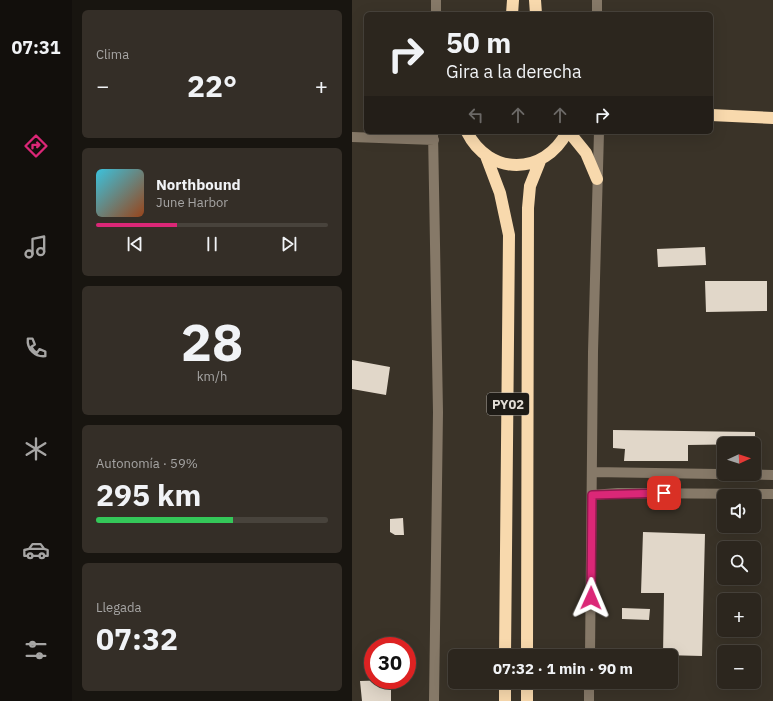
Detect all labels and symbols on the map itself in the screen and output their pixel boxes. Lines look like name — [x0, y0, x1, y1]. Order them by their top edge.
road number: PY02 — [487, 393, 529, 415]
north arrow — [717, 437, 761, 481]
pin — [647, 476, 681, 510]
position arrow — [570, 577, 612, 619]
speed limit sign: 30 — [364, 637, 416, 689]

